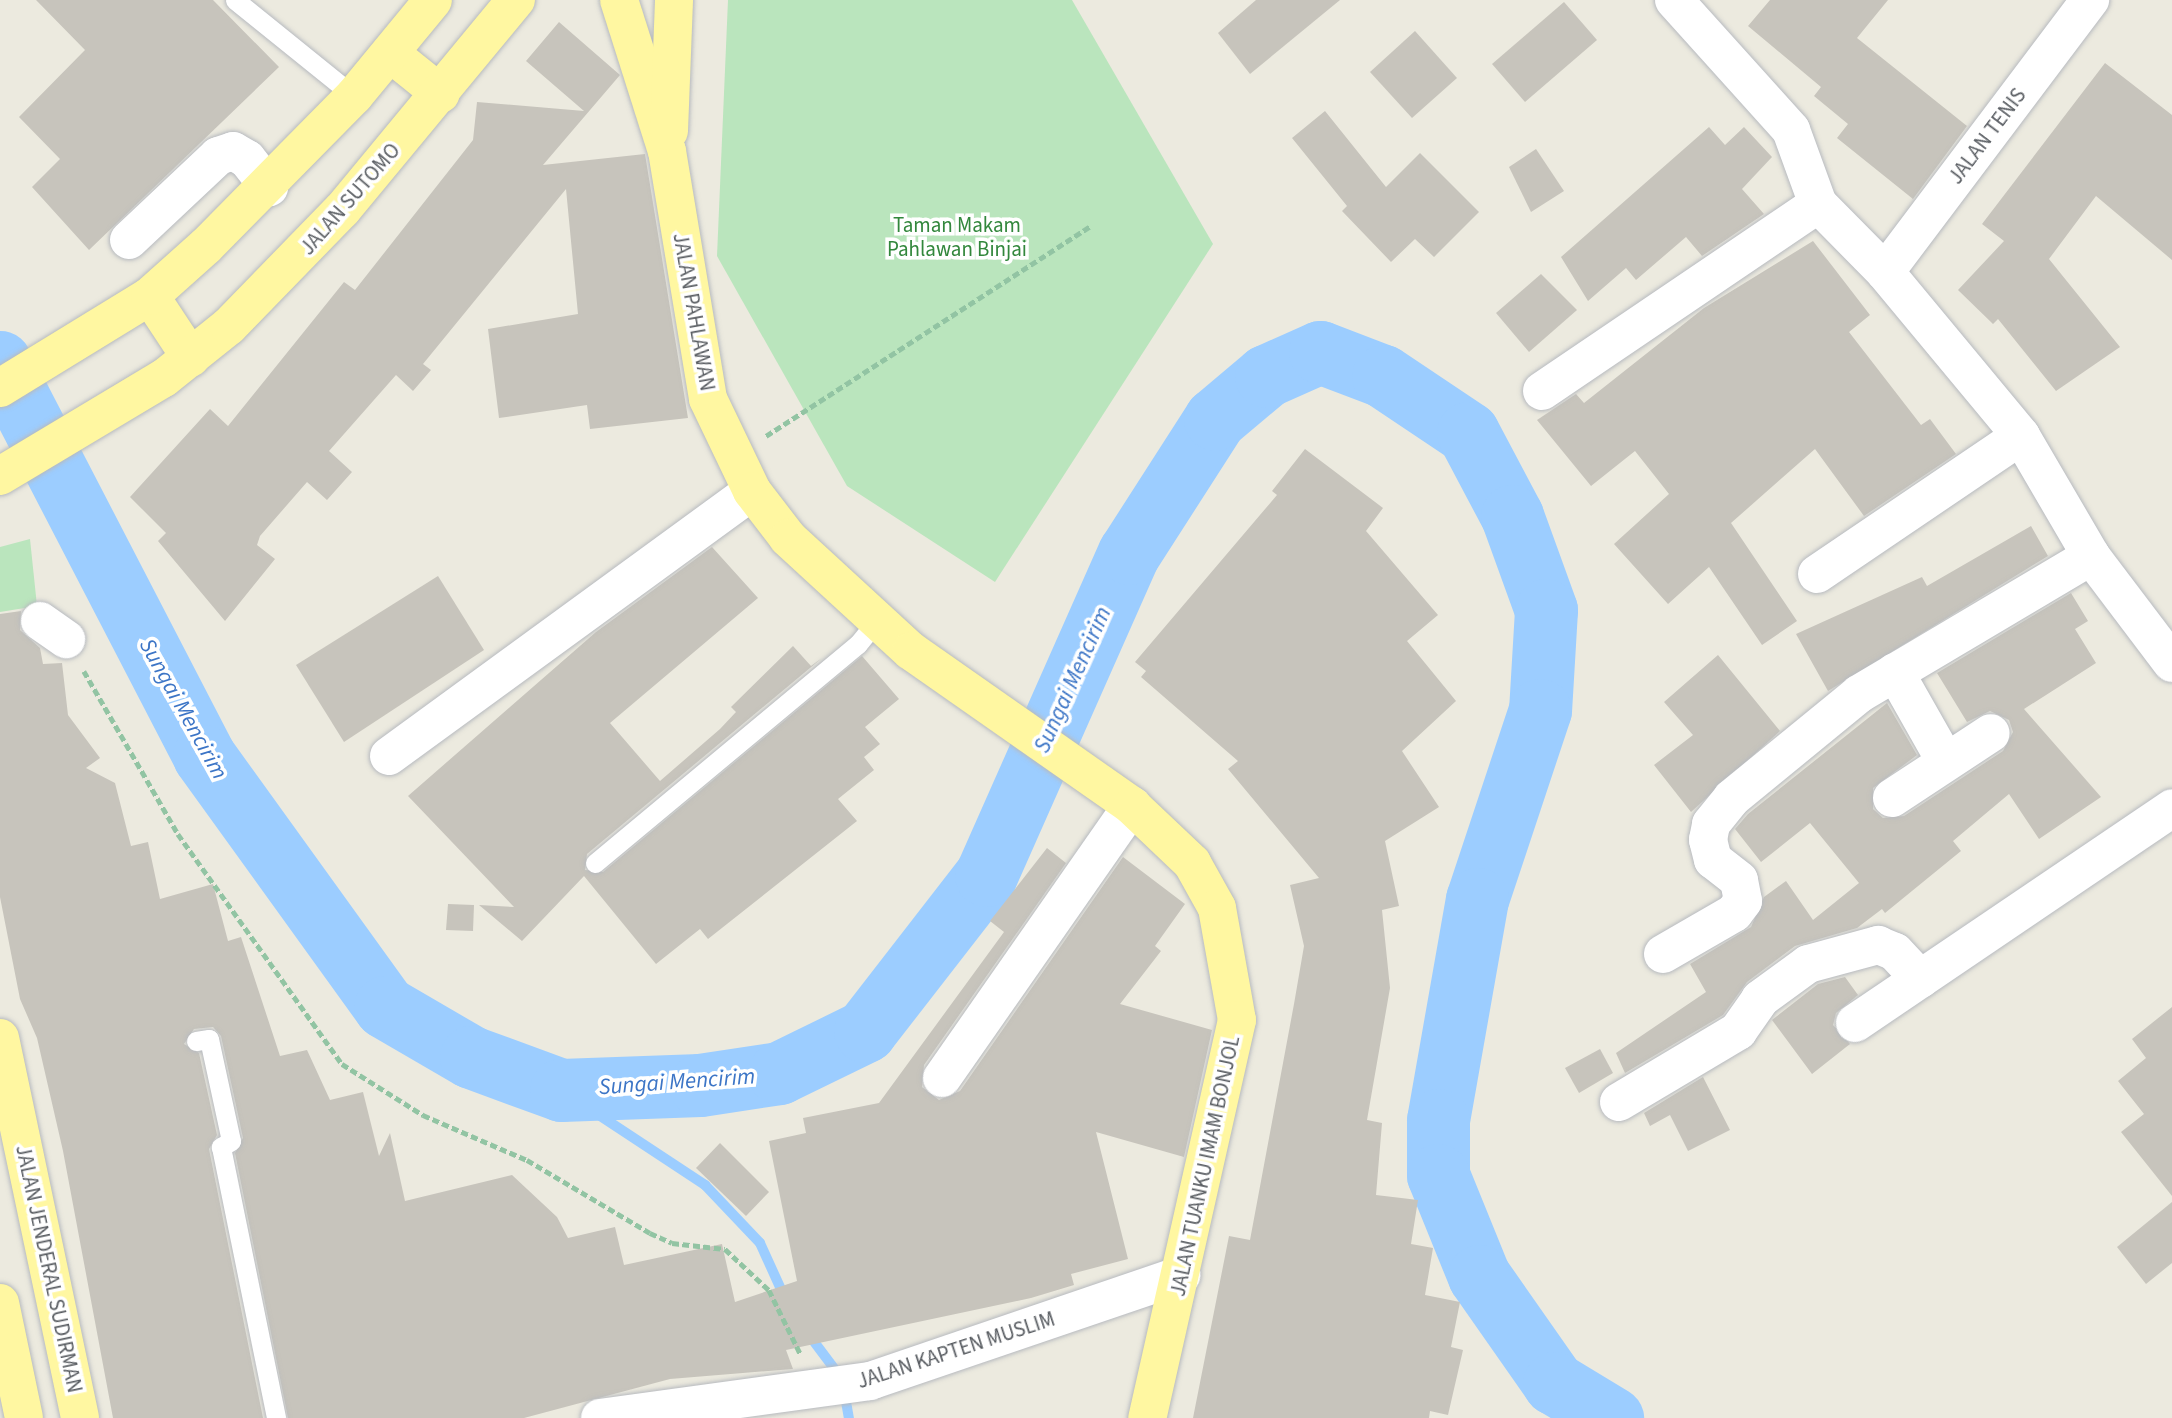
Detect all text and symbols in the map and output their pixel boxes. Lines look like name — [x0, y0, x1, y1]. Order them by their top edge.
street label: JALAN TENIS — [1943, 83, 2031, 189]
street label: JALAN SUTOMO — [295, 138, 405, 260]
park label: Taman Makam Pahlawan Binjai — [887, 212, 1027, 262]
street label: JALAN PAHLAWAN — [668, 231, 720, 393]
water label: Sungai Mencirim — [1029, 603, 1117, 757]
water label: Sungai Mencirim — [133, 634, 233, 784]
street label: JALAN TUANKU IMAM BONJOL — [1165, 1033, 1245, 1299]
water label: Sungai Mencirim — [598, 1063, 756, 1101]
street label: JALAN JENDERAL SUDIRMAN — [10, 1143, 88, 1395]
street label: JALAN KAPTEN MUSLIM — [854, 1306, 1058, 1394]

